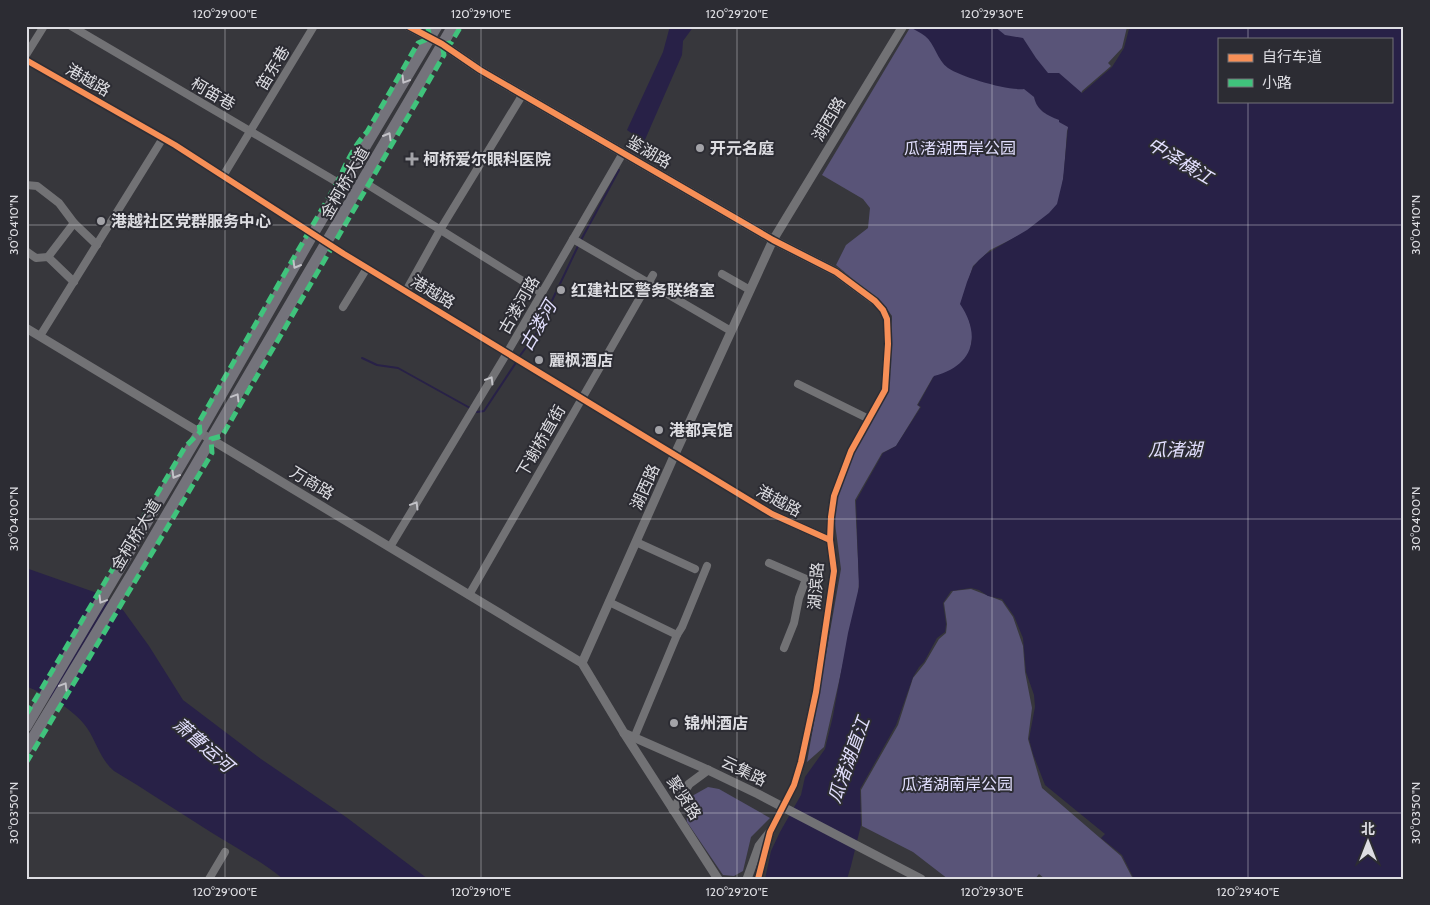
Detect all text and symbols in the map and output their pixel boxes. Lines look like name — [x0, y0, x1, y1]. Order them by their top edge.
text: 120°29'00"E — [193, 6, 258, 21]
text: 120°29'10"E — [451, 6, 511, 21]
text: 120°29'20"E — [706, 6, 769, 21]
text: 120°29'30"E — [961, 6, 1024, 21]
legend — [1218, 38, 1392, 102]
street label: 笛东巷 — [252, 43, 294, 93]
text: 自行车道 — [1262, 48, 1322, 66]
street label: 港越路 — [62, 60, 114, 100]
street label: 柯笛巷 — [187, 74, 239, 114]
one-way arrow — [402, 74, 412, 83]
text: 小路 — [1262, 74, 1292, 92]
street label: 湖西路 — [808, 94, 850, 144]
street label: 鉴湖路 — [623, 132, 675, 172]
one-way arrow — [382, 133, 392, 142]
water label: 中泽横江 — [1143, 133, 1218, 190]
place label: 开元名庭 — [710, 139, 774, 158]
park label: 瓜渚湖西岸公园 — [904, 139, 1016, 158]
marker: 开元名庭 — [694, 142, 706, 154]
street label: 金柯桥大道 — [317, 144, 373, 222]
place label: 柯桥爱尔眼科医院 — [423, 150, 551, 169]
marker: 柯桥爱尔眼科医院 — [405, 152, 419, 166]
text: 30°04'10"N — [6, 195, 21, 255]
text: 30°04'10"N — [1408, 195, 1423, 255]
place label: 港越社区党群服务中心 — [111, 212, 271, 231]
marker: 港越社区党群服务中心 — [95, 215, 107, 227]
one-way arrow — [292, 259, 302, 268]
street label: 港越路 — [408, 271, 458, 313]
street label: 古溇河路 — [495, 272, 543, 338]
place label: 红建社区警务联络室 — [571, 281, 715, 300]
marker: 红建社区警务联络室 — [555, 284, 567, 296]
water label: 古溇河 — [515, 297, 561, 355]
place label: 麗枫酒店 — [549, 351, 613, 370]
marker: 麗枫酒店 — [533, 354, 545, 366]
one-way arrow — [484, 377, 494, 386]
one-way arrow — [229, 394, 239, 403]
street label: 下谢桥直街 — [513, 402, 569, 480]
place label: 港都宾馆 — [669, 421, 733, 440]
marker: 港都宾馆 — [653, 424, 665, 436]
water label: 瓜渚湖 — [1148, 439, 1205, 461]
street label: 湖西路 — [627, 461, 663, 513]
street label: 万商路 — [287, 462, 337, 504]
one-way arrow — [172, 469, 182, 478]
street label: 港越路 — [753, 481, 805, 521]
text: 30°04'00"N — [6, 487, 21, 551]
text: 30°04'00"N — [1408, 487, 1423, 551]
street label: 金柯桥大道 — [107, 496, 165, 574]
one-way arrow — [408, 502, 418, 511]
street label: 湖滨路 — [805, 561, 827, 611]
one-way arrow — [98, 595, 108, 604]
one-way arrow — [58, 682, 68, 691]
water label: 瓜渚湖直江 — [823, 712, 875, 806]
water label: 萧曹运河 — [169, 713, 240, 779]
place label: 锦州酒店 — [684, 714, 748, 733]
marker: 锦州酒店 — [668, 717, 680, 729]
street label: 云集路 — [718, 752, 770, 790]
street label: 聚贤路 — [663, 773, 705, 823]
park label: 瓜渚湖南岸公园 — [901, 775, 1013, 794]
text: 30°03'50"N — [6, 782, 21, 844]
text: 30°03'50"N — [1408, 782, 1423, 844]
north arrow — [1342, 818, 1392, 868]
text: 北 — [1361, 820, 1375, 838]
text: 120°29'00"E — [193, 884, 258, 899]
text: 120°29'10"E — [451, 884, 511, 899]
text: 120°29'20"E — [706, 884, 769, 899]
text: 120°29'30"E — [961, 884, 1024, 899]
text: 120°29'40"E — [1217, 884, 1280, 899]

